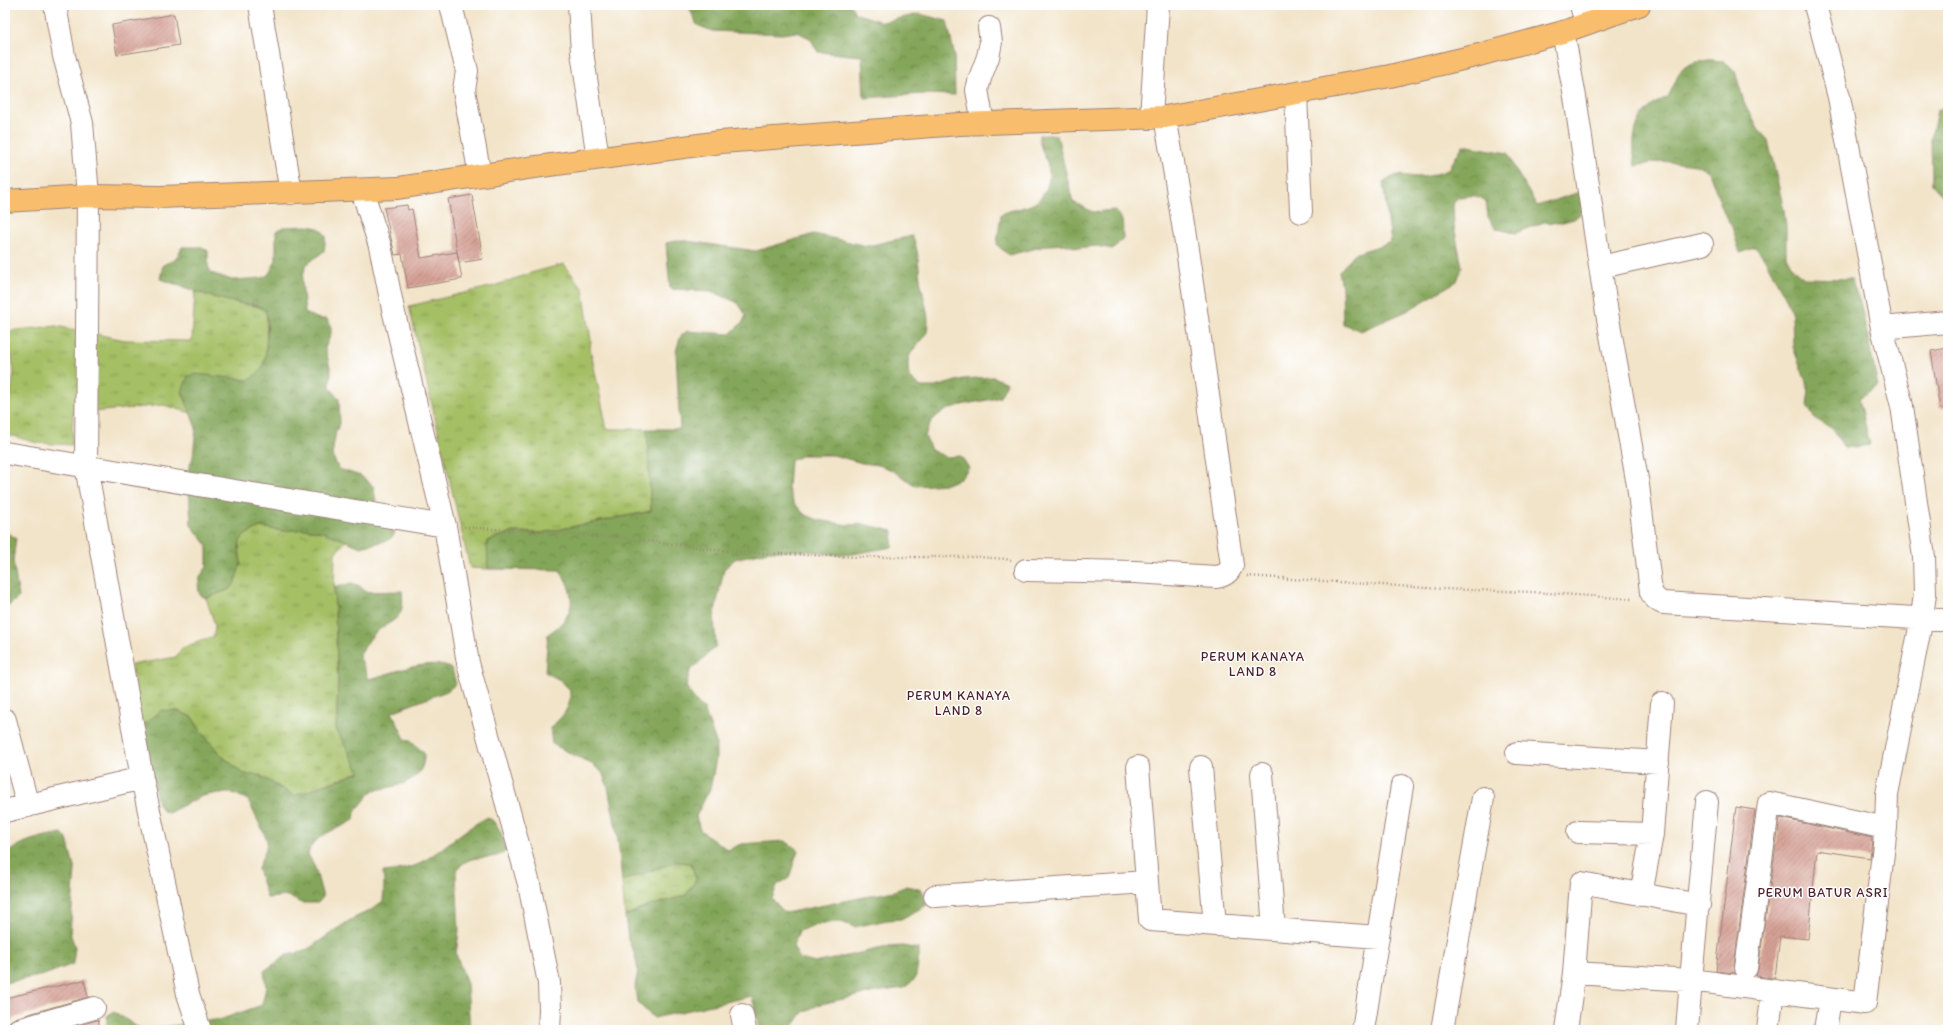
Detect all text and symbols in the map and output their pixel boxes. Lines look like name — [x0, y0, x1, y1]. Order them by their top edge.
district label: PERUM KANAYA LAND 8 — [1201, 649, 1305, 679]
district label: PERUM KANAYA LAND 8 — [907, 688, 1011, 718]
district label: PERUM BATUR ASRI — [1757, 885, 1889, 900]

